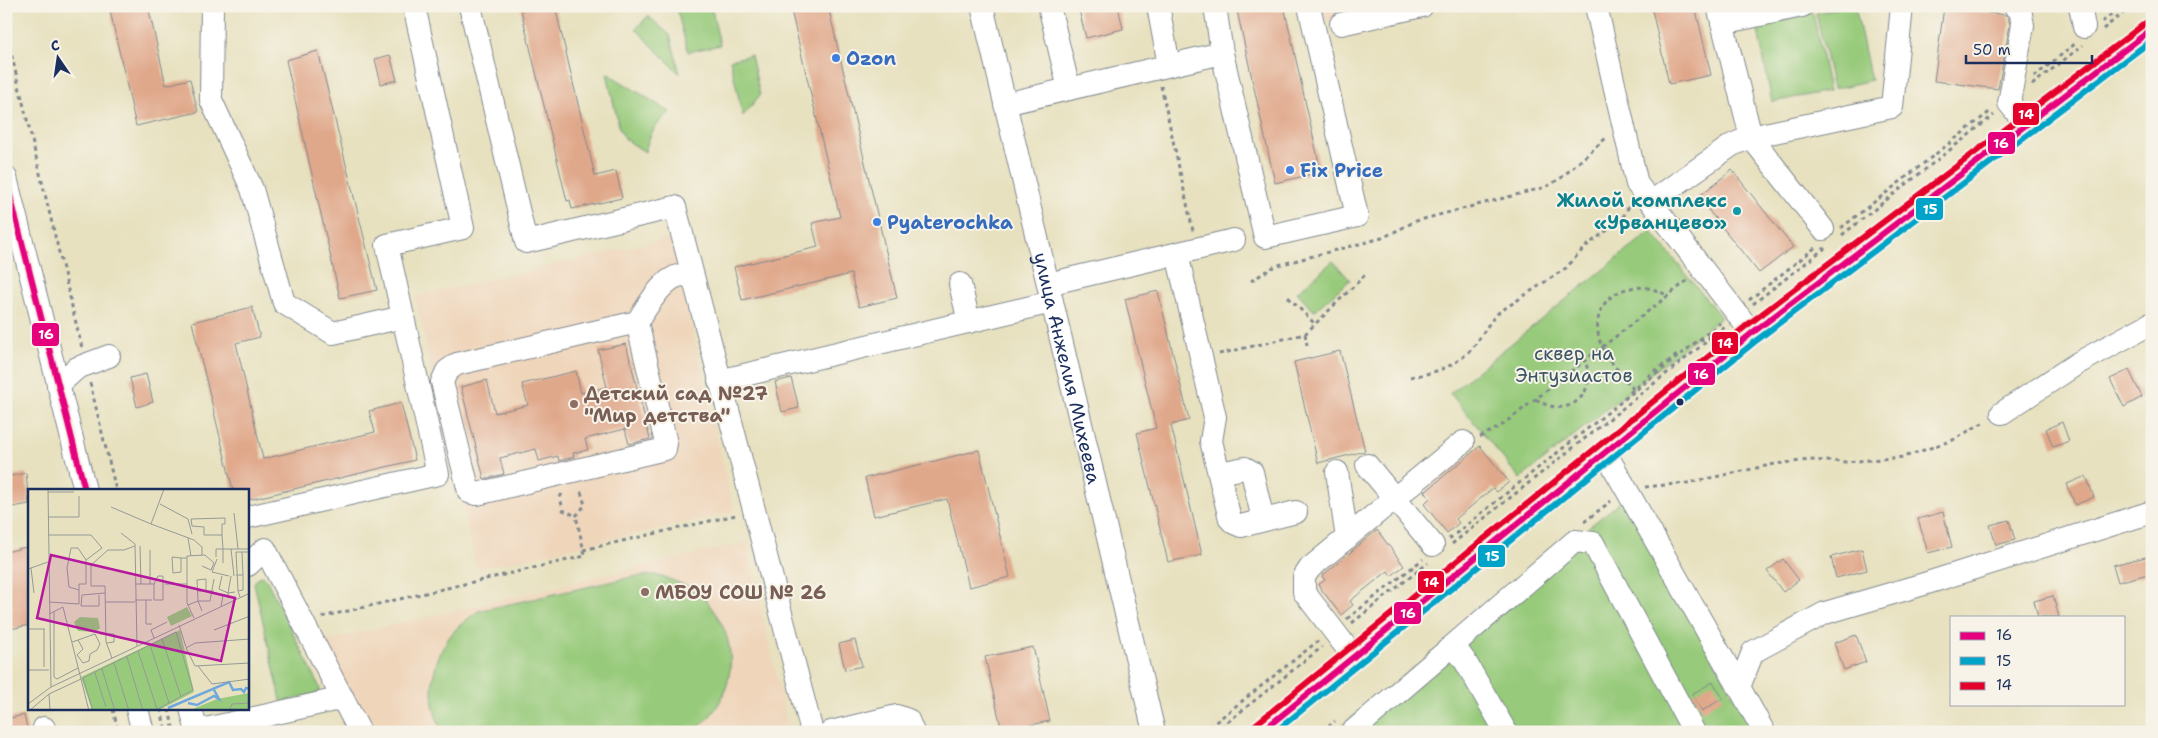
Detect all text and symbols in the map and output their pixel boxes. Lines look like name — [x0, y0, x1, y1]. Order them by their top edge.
north arrow — [32, 32, 82, 82]
scale bar — [1966, 32, 2092, 64]
text: С — [49, 36, 61, 55]
text: 50 m — [1973, 40, 2011, 60]
place label: Ozon — [846, 46, 896, 71]
marker: Ozon — [830, 52, 842, 64]
line badge: 14 — [2012, 102, 2040, 126]
text: 14 — [2018, 105, 2034, 123]
line badge: 16 — [1987, 131, 2016, 155]
text: 16 — [1993, 134, 2009, 152]
place label: Fix Price — [1300, 158, 1383, 183]
marker: Fix Price — [1284, 164, 1296, 176]
place label: Жилой комплекс «Урванцево» — [1557, 188, 1727, 235]
line badge: 15 — [1915, 197, 1944, 221]
text: 15 — [1922, 200, 1938, 218]
marker: Жилой комплекс «Урванцево» — [1731, 205, 1743, 217]
place label: Pyaterochka — [887, 210, 1013, 235]
marker: Pyaterochka — [871, 216, 883, 228]
street label: улица Анжелия Михеева — [1028, 250, 1107, 487]
line badge: 16 — [31, 322, 60, 347]
text: 16 — [38, 325, 54, 343]
line badge: 14 — [1711, 331, 1739, 355]
text: 14 — [1717, 334, 1733, 352]
park label: сквер на Энтузиастов — [1516, 341, 1632, 388]
line badge: 16 — [1687, 362, 1716, 386]
text: 16 — [1693, 365, 1709, 383]
place label: Детский сад №27 "Мир детства" — [584, 381, 768, 428]
unlabelled marker — [1675, 397, 1685, 407]
marker: Детский сад №27 "Мир детства" — [568, 398, 580, 410]
inset map — [28, 489, 249, 710]
line badge: 15 — [1477, 544, 1506, 568]
text: 15 — [1484, 547, 1500, 565]
line badge: 14 — [1417, 570, 1445, 594]
text: 14 — [1423, 573, 1439, 591]
place label: МБОУ СОШ № 26 — [655, 580, 826, 605]
marker: МБОУ СОШ № 26 — [639, 586, 651, 598]
line badge: 16 — [1393, 601, 1422, 625]
text: 16 — [1400, 604, 1416, 622]
legend — [1950, 616, 2126, 706]
text: 16 — [1996, 625, 2012, 645]
text: 15 — [1996, 651, 2011, 671]
text: 14 — [1996, 675, 2012, 695]

